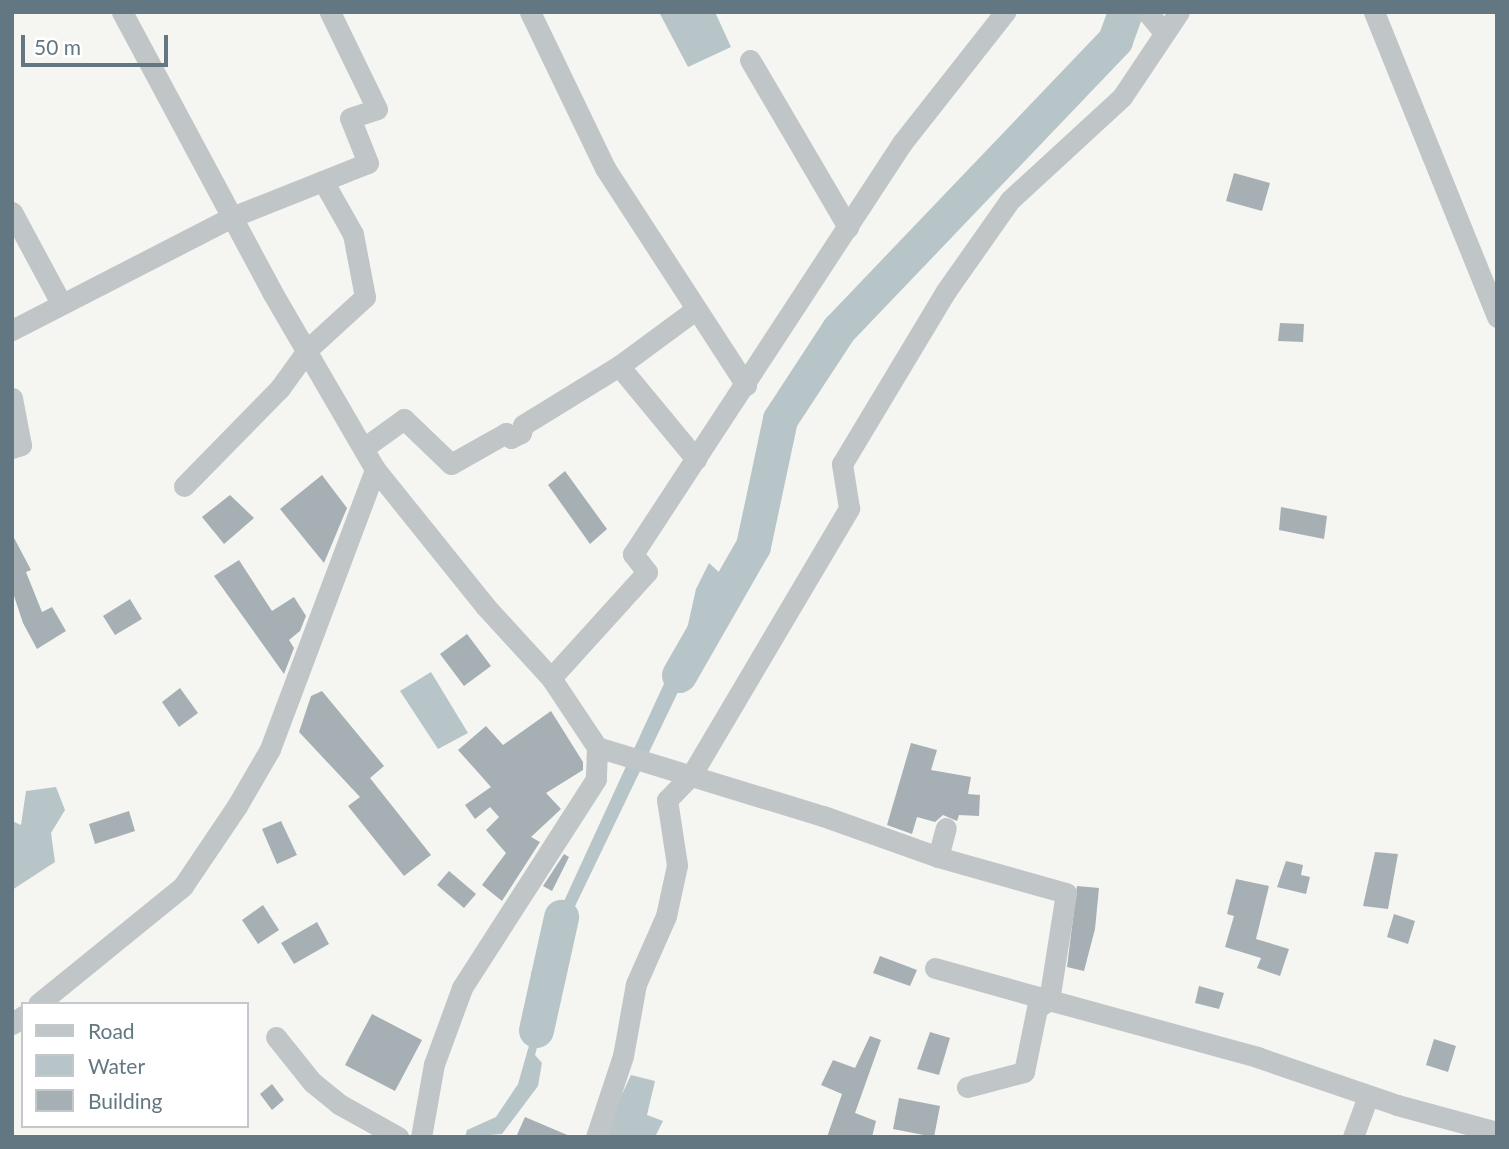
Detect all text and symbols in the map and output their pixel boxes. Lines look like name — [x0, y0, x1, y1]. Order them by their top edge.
scale bar — [24, 21, 172, 65]
text: 50 m — [34, 34, 81, 59]
legend — [21, 1002, 248, 1128]
text: Road — [88, 1018, 135, 1043]
text: Water — [88, 1053, 145, 1078]
text: Building — [88, 1088, 163, 1113]

